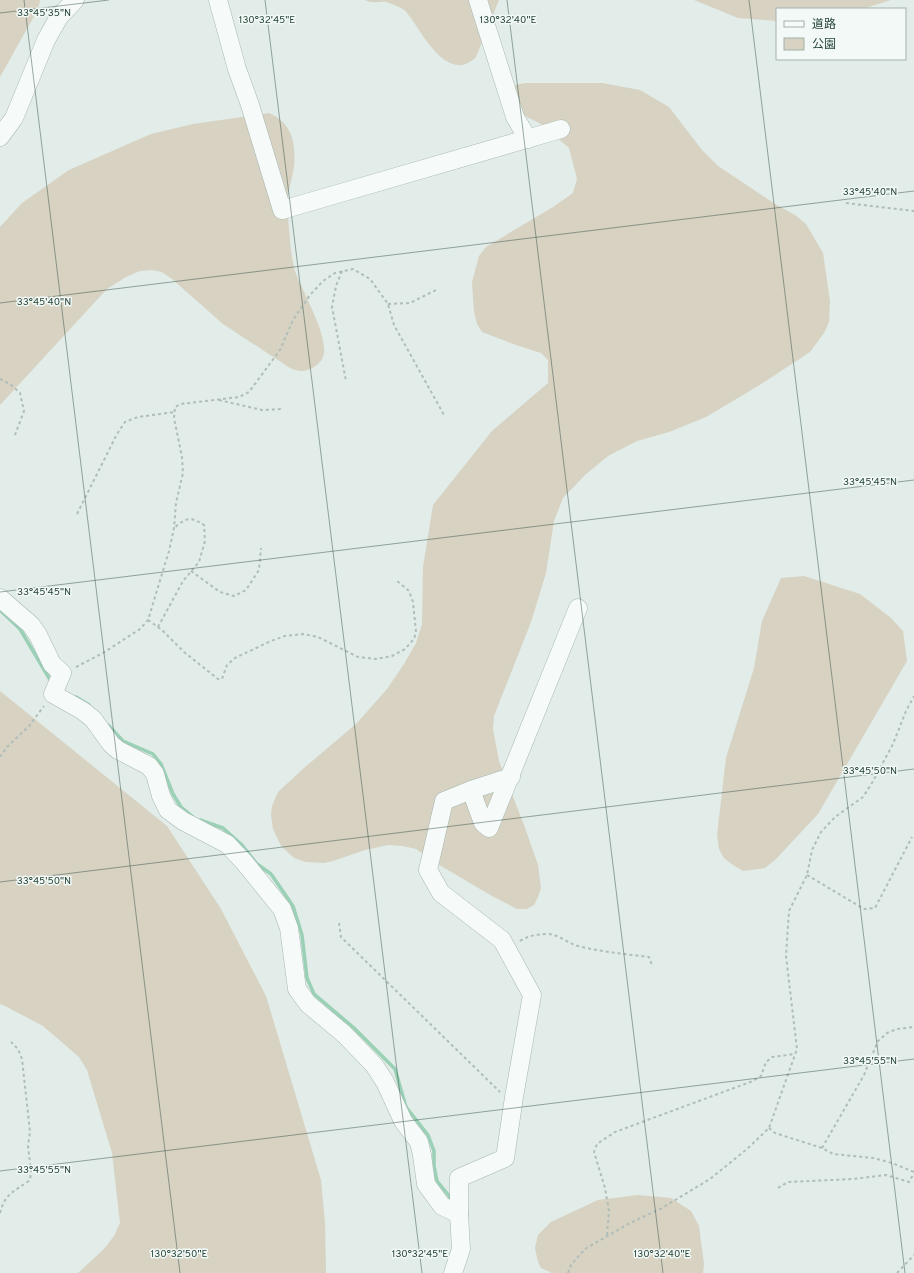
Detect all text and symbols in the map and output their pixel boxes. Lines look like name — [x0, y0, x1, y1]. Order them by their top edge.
text: 33°45'35"N — [17, 7, 71, 20]
legend — [776, 8, 906, 60]
text: 130°32'45"E — [239, 14, 295, 27]
text: 130°32'40"E — [480, 14, 536, 27]
text: 道路 — [812, 17, 836, 33]
text: 公園 — [812, 37, 836, 53]
text: 33°45'40"N — [843, 186, 897, 199]
text: 33°45'40"N — [17, 296, 71, 309]
text: 33°45'45"N — [843, 476, 897, 489]
text: 33°45'45"N — [17, 586, 71, 599]
text: 33°45'50"N — [843, 765, 897, 778]
text: 33°45'50"N — [17, 875, 71, 888]
text: 33°45'55"N — [843, 1055, 897, 1068]
text: 33°45'55"N — [17, 1164, 71, 1177]
text: 130°32'50"E — [151, 1248, 207, 1261]
text: 130°32'45"E — [392, 1248, 448, 1261]
text: 130°32'40"E — [634, 1248, 690, 1261]

